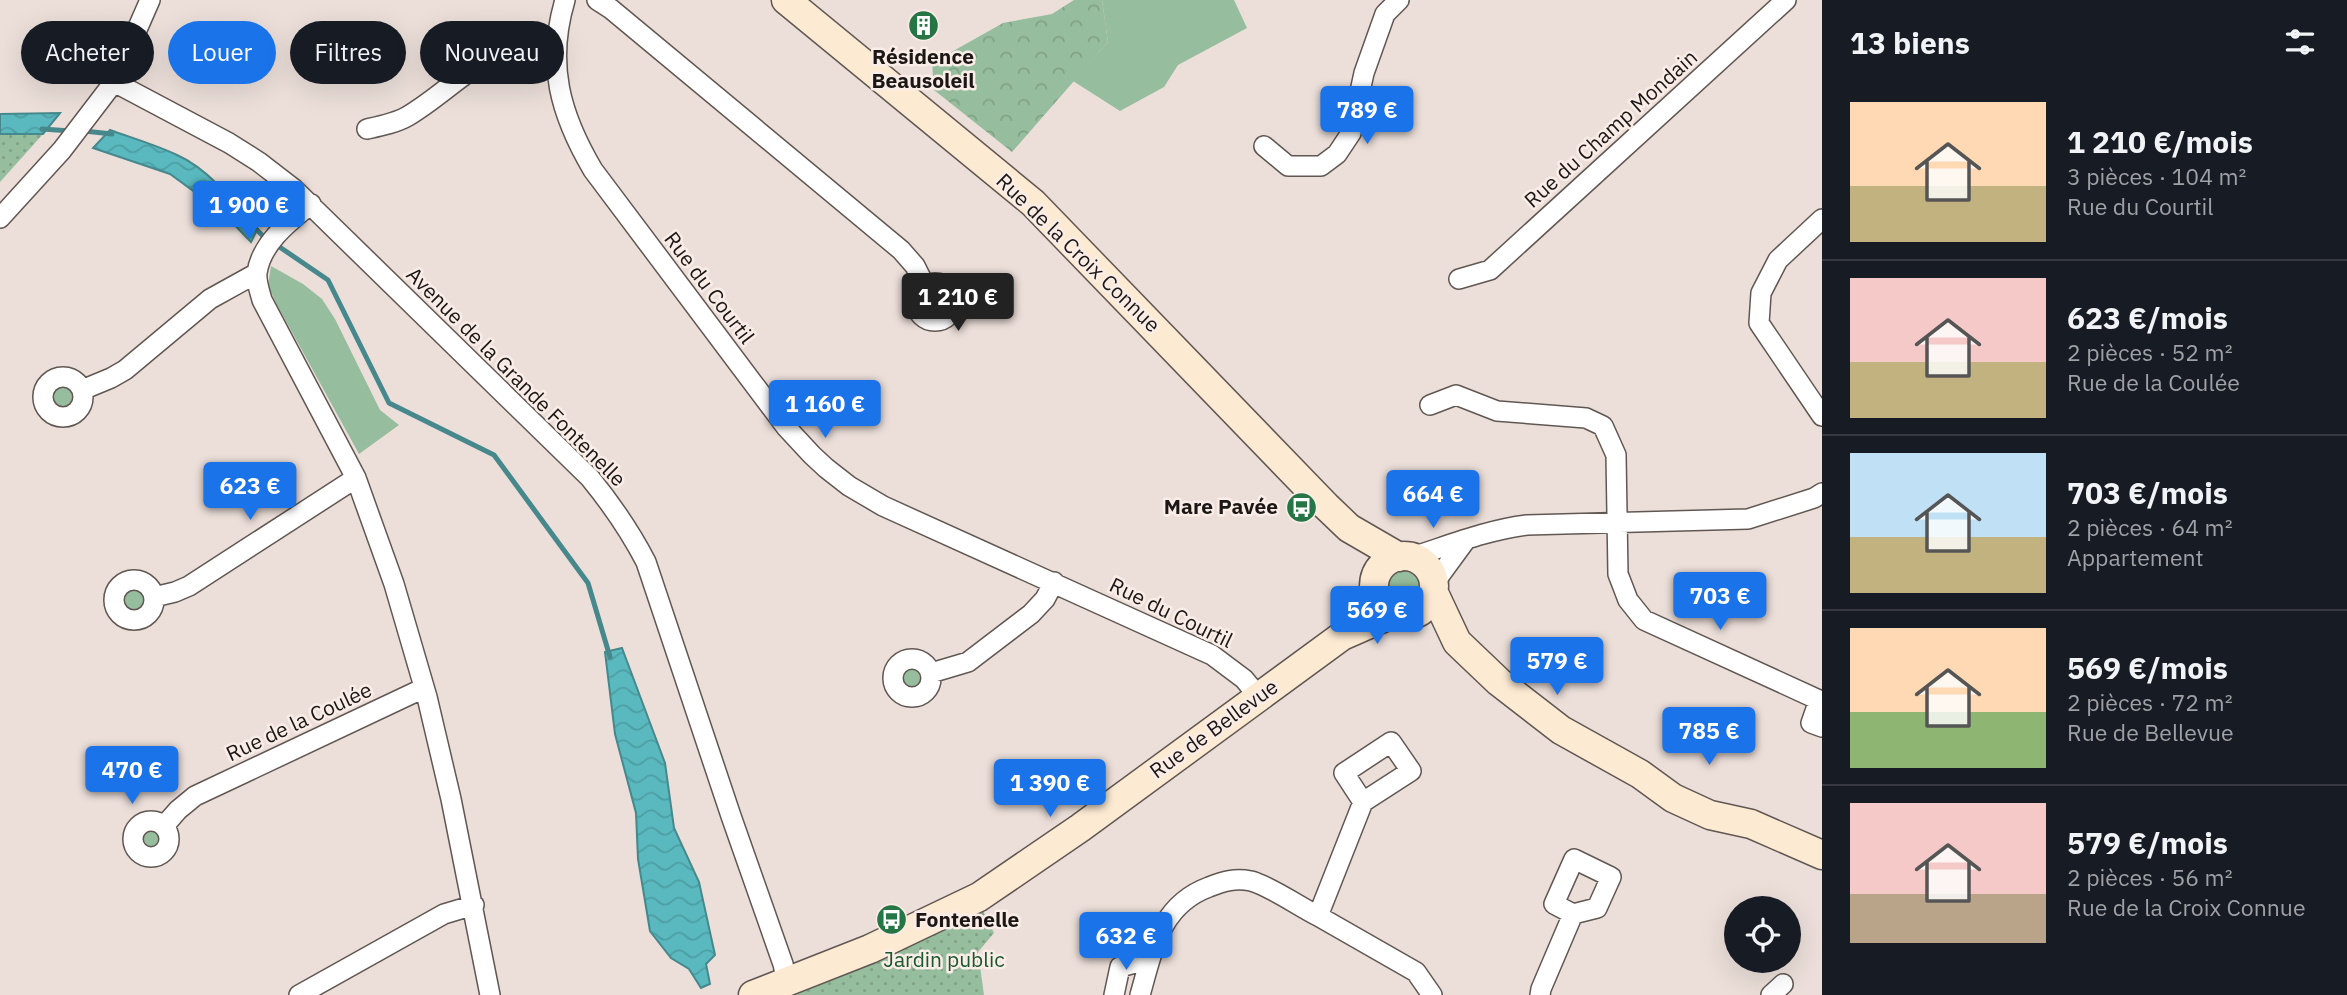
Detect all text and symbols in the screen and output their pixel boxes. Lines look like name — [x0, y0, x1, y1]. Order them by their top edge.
building icon: Résidence Beausoleil — [906, 8, 940, 42]
chip: Acheter — [21, 21, 154, 84]
chip: Louer — [168, 21, 276, 84]
chip: Filtres — [290, 21, 406, 84]
chip: Nouveau — [420, 21, 564, 84]
text: 13 biens — [1850, 23, 1970, 62]
icon: filters — [2281, 23, 2319, 61]
place label: Résidence Beausoleil — [871, 42, 975, 94]
street label: Rue du Champ Mondain — [1518, 43, 1703, 214]
pin: 789 € — [1318, 86, 1416, 146]
text: 789 € — [1336, 94, 1398, 124]
text: 1 210 €/mois — [2067, 122, 2253, 161]
icon: home — [1906, 130, 1990, 214]
text: 3 pièces · 104 m² — [2067, 161, 2246, 191]
street label: Rue de la Croix Connue — [991, 167, 1167, 338]
pin: 1 900 € — [184, 182, 314, 241]
text: 1 900 € — [209, 189, 289, 219]
text: Rue du Courtil — [2067, 191, 2214, 221]
street label: Rue du Courtil — [658, 226, 761, 349]
street label: Avenue de la Grande Fontenelle — [401, 260, 633, 492]
pin: 1 210 € — [893, 274, 1023, 333]
text: 1 210 € — [918, 281, 998, 311]
text: 623 €/mois — [2067, 298, 2228, 337]
icon: home — [1906, 306, 1990, 390]
text: 2 pièces · 52 m² — [2067, 337, 2233, 367]
text: Rue de la Coulée — [2067, 367, 2240, 397]
pin: 1 160 € — [760, 380, 890, 440]
text: 1 160 € — [785, 388, 865, 418]
pin: 623 € — [201, 462, 299, 522]
text: 623 € — [219, 470, 281, 500]
pin: 664 € — [1384, 470, 1482, 530]
text: 703 €/mois — [2067, 473, 2228, 512]
text: 664 € — [1402, 478, 1464, 508]
icon: home — [1906, 481, 1990, 565]
bus stop icon: Mare Pavée — [1284, 490, 1318, 524]
place label: Mare Pavée — [1164, 492, 1278, 520]
text: 2 pièces · 64 m² — [2067, 512, 2233, 542]
text: Appartement — [2067, 542, 2204, 572]
street label: Rue du Courtil — [1105, 570, 1238, 654]
pin: 703 € — [1671, 572, 1769, 632]
text: 703 € — [1689, 580, 1751, 610]
pin: 569 € — [1328, 586, 1426, 646]
text: 569 € — [1346, 594, 1408, 624]
pin: 579 € — [1508, 638, 1606, 697]
text: 579 € — [1526, 645, 1588, 675]
text: 569 €/mois — [2067, 648, 2228, 687]
icon: home — [1906, 656, 1990, 740]
street label: Rue de Bellevue — [1144, 672, 1283, 784]
street label: Rue de la Coulée — [221, 675, 376, 767]
text: 2 pièces · 72 m² — [2067, 687, 2233, 717]
pin: 785 € — [1660, 708, 1758, 767]
text: 785 € — [1678, 715, 1740, 745]
text: Rue de Bellevue — [2067, 717, 2234, 747]
pin: 470 € — [83, 746, 181, 806]
text: 470 € — [101, 754, 163, 784]
pin: 1 390 € — [985, 760, 1115, 819]
text: 1 390 € — [1010, 767, 1090, 797]
text: 579 €/mois — [2067, 823, 2228, 862]
icon: home — [1906, 831, 1990, 915]
text: 2 pièces · 56 m² — [2067, 862, 2233, 892]
text: Rue de la Croix Connue — [2067, 892, 2306, 922]
map controls — [1724, 896, 1801, 973]
button: locate — [1724, 896, 1801, 973]
bus stop icon: Fontenelle — [875, 903, 909, 937]
place label: Fontenelle — [915, 905, 1020, 933]
pin: 632 € — [1077, 912, 1175, 972]
text: 632 € — [1095, 920, 1157, 950]
park label: Jardin public — [883, 945, 1005, 973]

